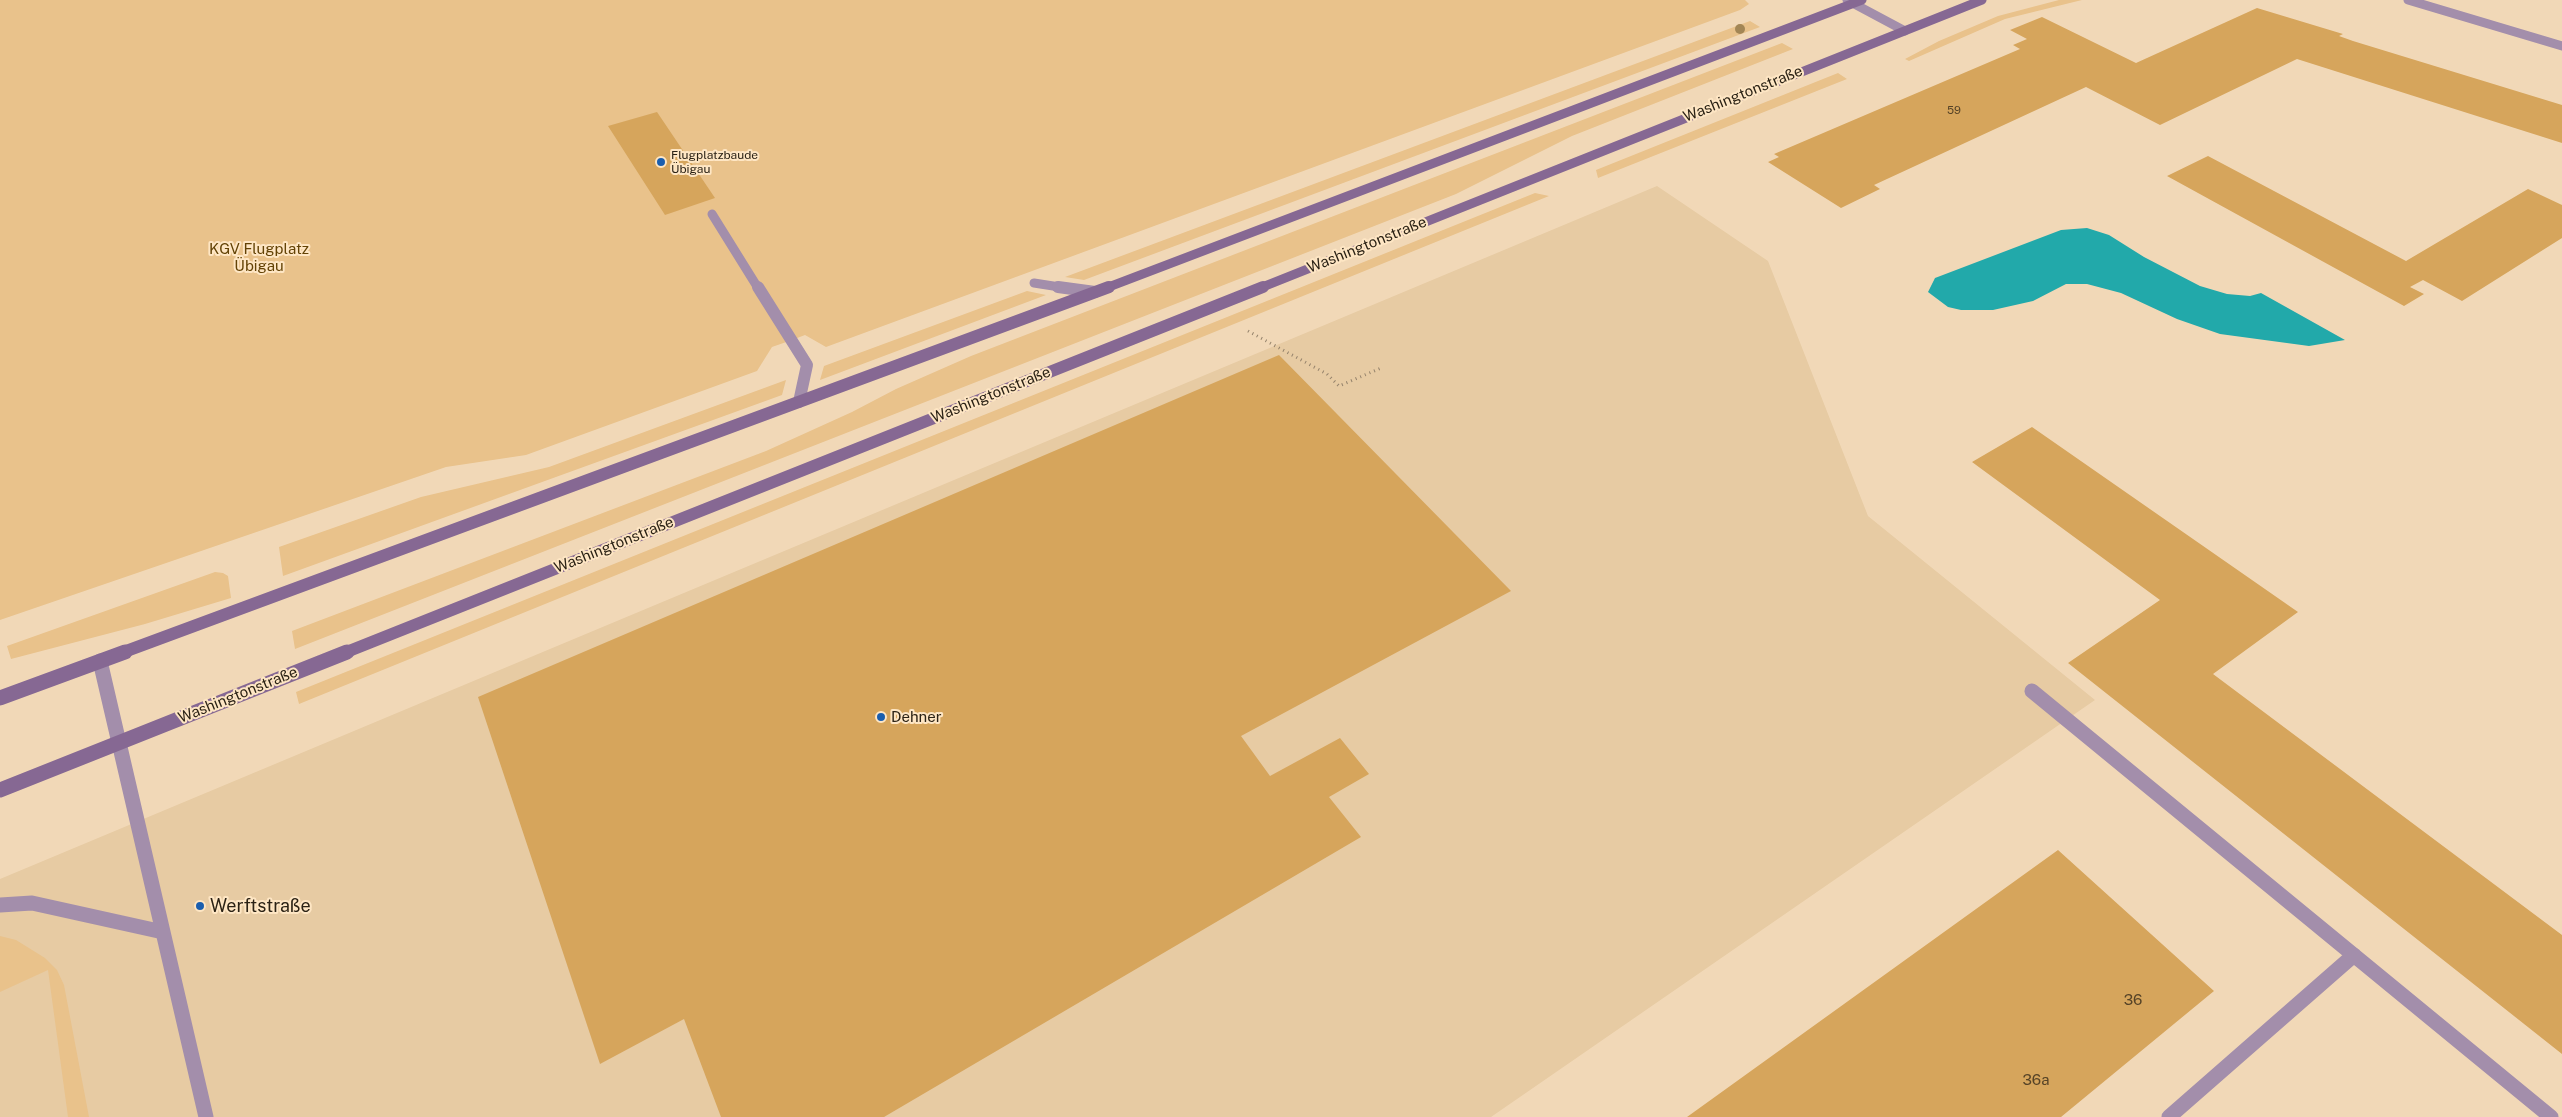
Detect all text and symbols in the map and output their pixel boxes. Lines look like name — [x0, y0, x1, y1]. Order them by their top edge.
street label: Washingtonstraße — [1681, 62, 1805, 126]
house number: 59 — [1947, 104, 1961, 118]
place label: Flugplatzbaude Übigau — [671, 148, 758, 176]
marker: Flugplatzbaude Übigau — [655, 156, 667, 168]
street label: Washingtonstraße — [1305, 213, 1429, 277]
park label: KGV Flugplatz Übigau — [209, 240, 309, 275]
street label: Washingtonstraße — [929, 363, 1053, 427]
street label: Washingtonstraße — [552, 513, 676, 577]
street label: Washingtonstraße — [176, 663, 300, 727]
place label: Dehner — [891, 708, 942, 726]
marker: Dehner — [875, 711, 887, 723]
place label: Werftstraße — [210, 895, 311, 917]
marker: Werftstraße — [194, 900, 206, 912]
house number: 36 — [2124, 991, 2142, 1009]
house number: 36a — [2023, 1071, 2049, 1089]

